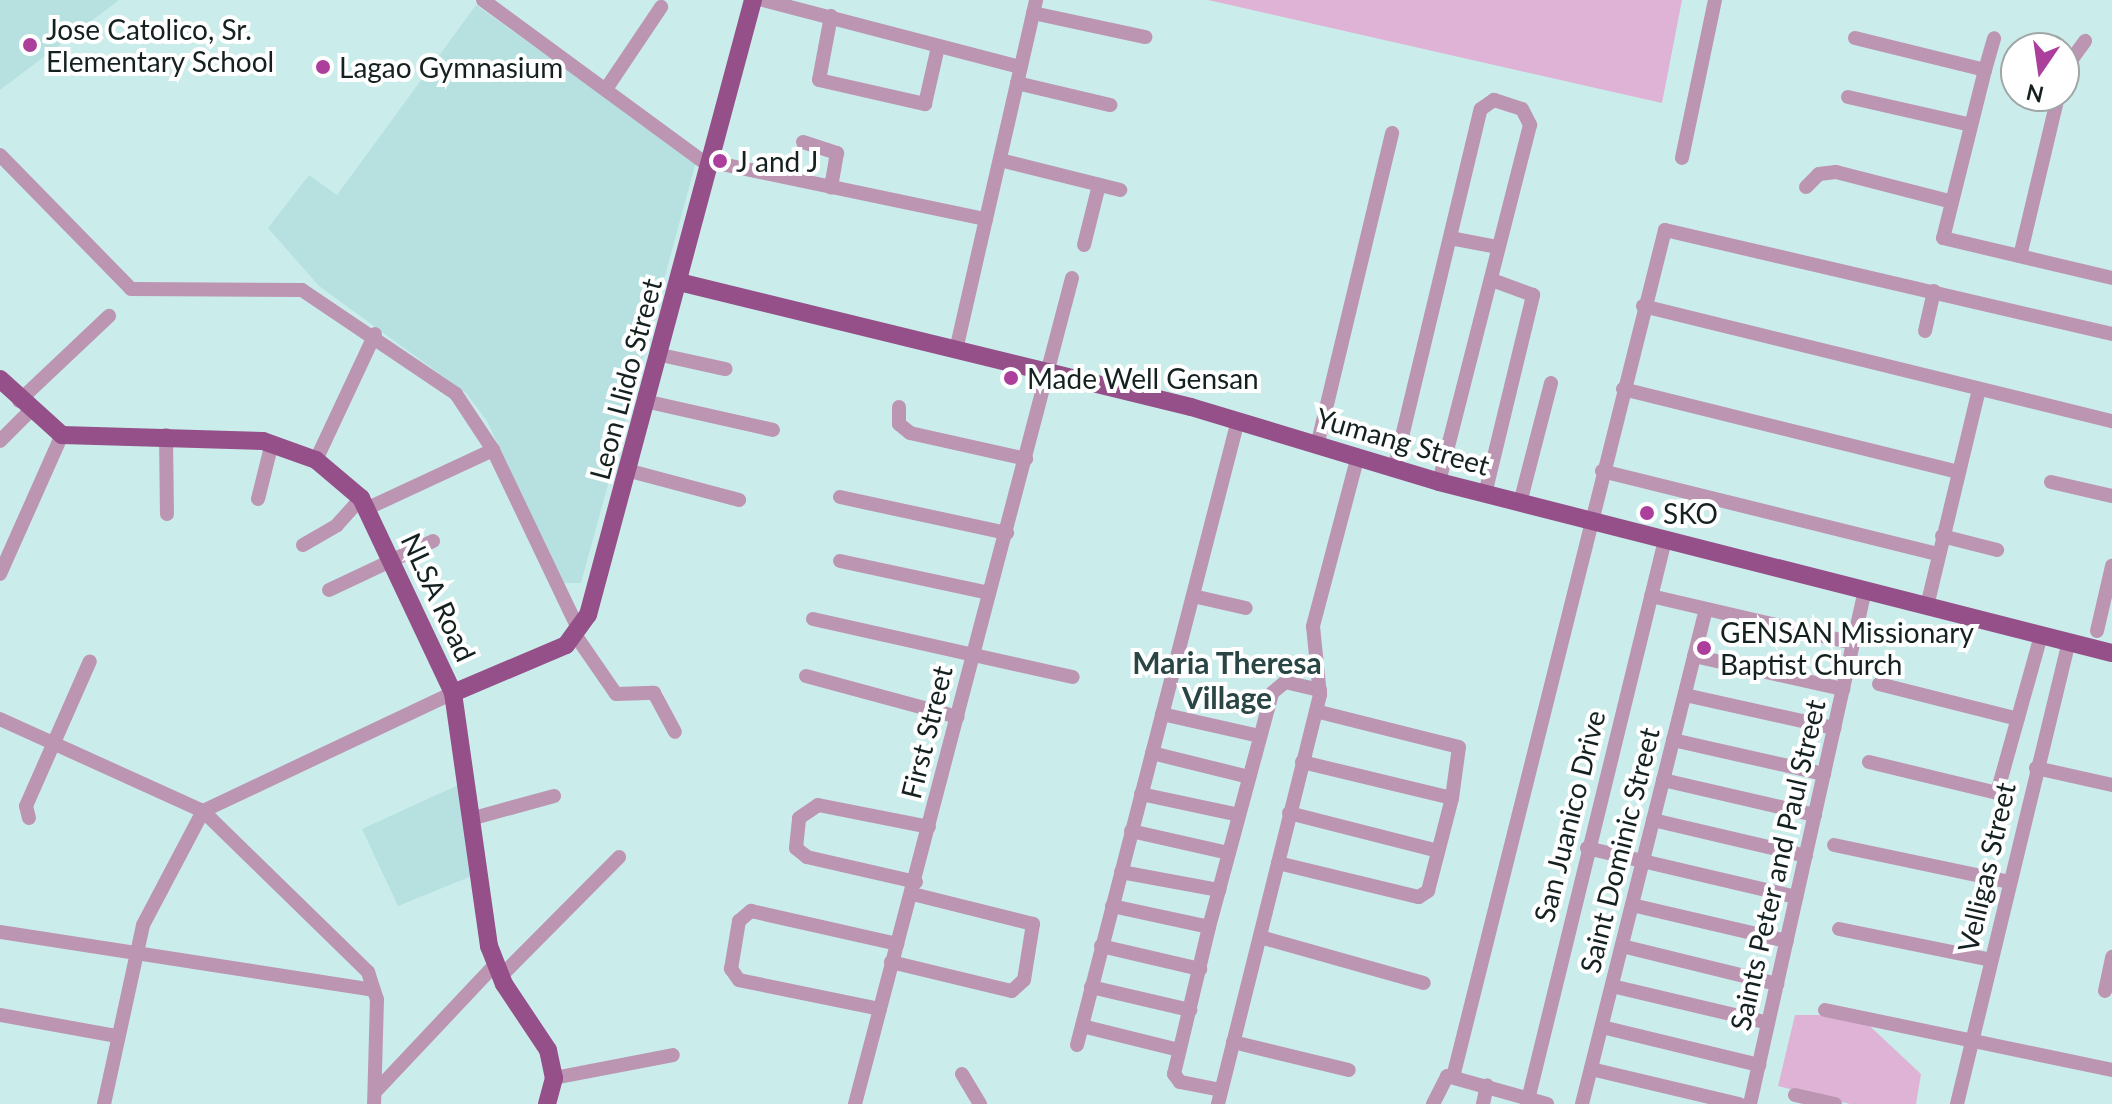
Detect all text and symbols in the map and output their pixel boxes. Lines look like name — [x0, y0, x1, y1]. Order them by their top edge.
place label: Jose Catolico, Sr. Elementary School — [46, 12, 275, 78]
north arrow — [2000, 32, 2080, 112]
marker: Jose Catolico, Sr. Elementary School — [21, 36, 39, 54]
place label: Lagao Gymnasium — [339, 50, 563, 84]
marker: Lagao Gymnasium — [314, 58, 332, 76]
text: N — [2024, 79, 2046, 109]
place label: J and J — [736, 144, 819, 178]
marker: J and J — [711, 152, 729, 170]
street label: Leon Llido Street — [582, 275, 668, 483]
place label: Made Well Gensan — [1027, 361, 1259, 395]
marker: Made Well Gensan — [1002, 369, 1020, 387]
street label: Yumang Street — [1312, 400, 1494, 482]
place label: SKO — [1663, 496, 1718, 530]
marker: SKO — [1638, 504, 1656, 522]
street label: NLSA Road — [394, 527, 484, 667]
place label: GENSAN Missionary Baptist Church — [1720, 615, 1974, 681]
marker: GENSAN Missionary Baptist Church — [1695, 639, 1713, 657]
district label: Maria Theresa Village — [1132, 644, 1322, 714]
street label: First Street — [893, 662, 959, 802]
street label: Saints Peter and Paul Street — [1722, 696, 1832, 1034]
street label: San Juanico Drive — [1526, 706, 1612, 926]
street label: Saint Dominic Street — [1572, 724, 1666, 976]
street label: Velligas Street — [1950, 779, 2022, 955]

